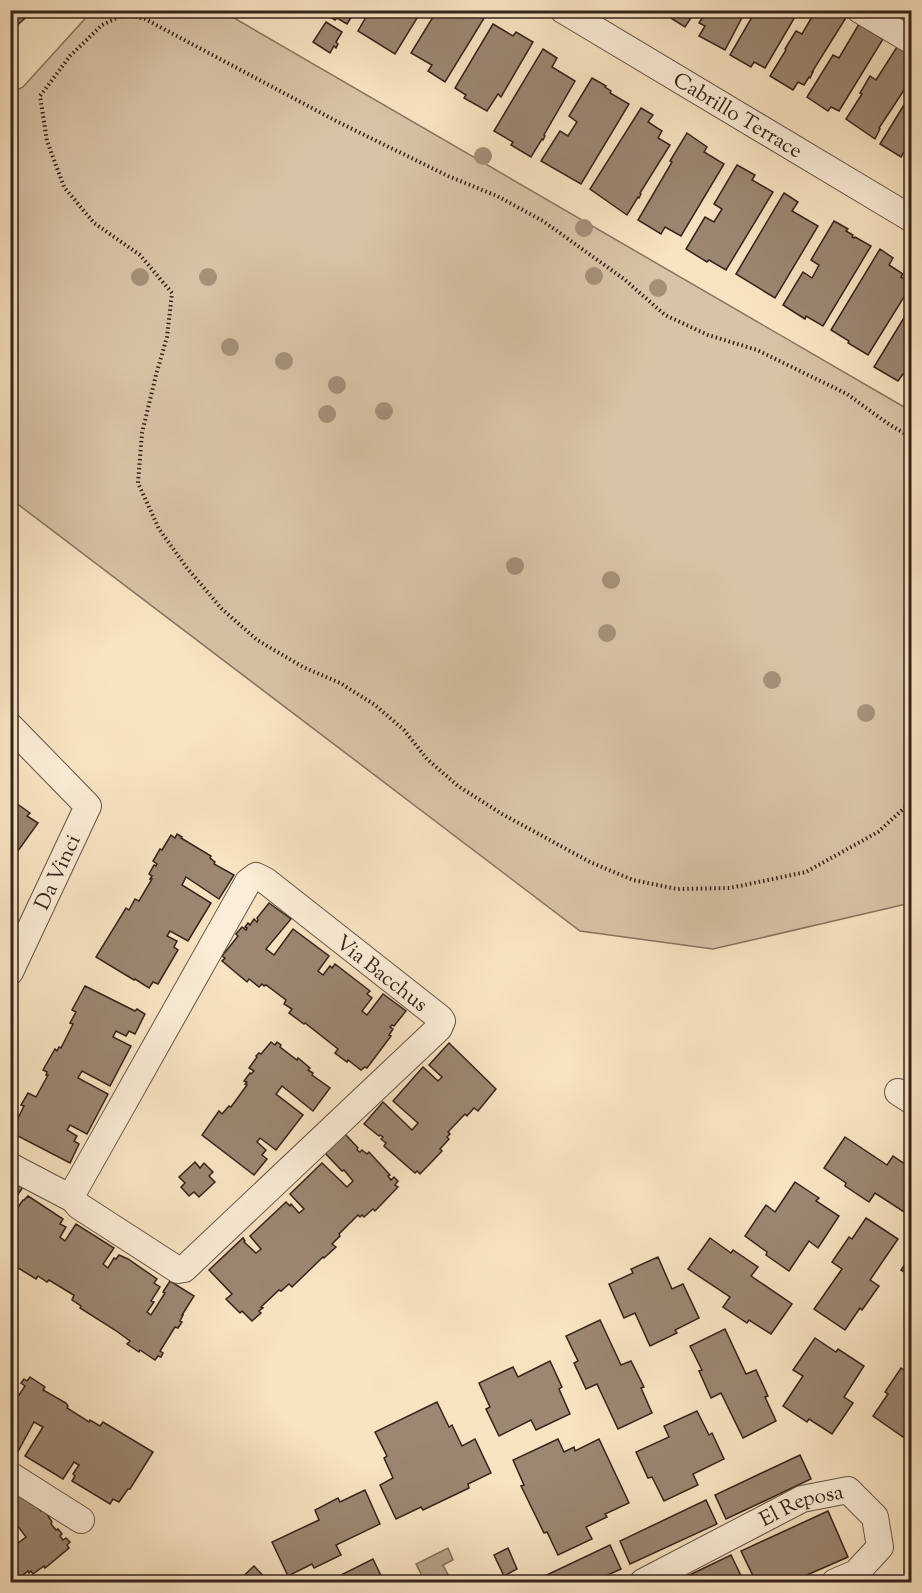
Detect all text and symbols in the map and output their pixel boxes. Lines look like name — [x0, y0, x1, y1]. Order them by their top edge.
street label: Cabrillo Terrace — [667, 66, 807, 167]
street label: Da Vinci — [28, 830, 89, 915]
street label: Via Bacchus — [328, 929, 433, 1020]
street label: El Reposa — [755, 1478, 847, 1536]

